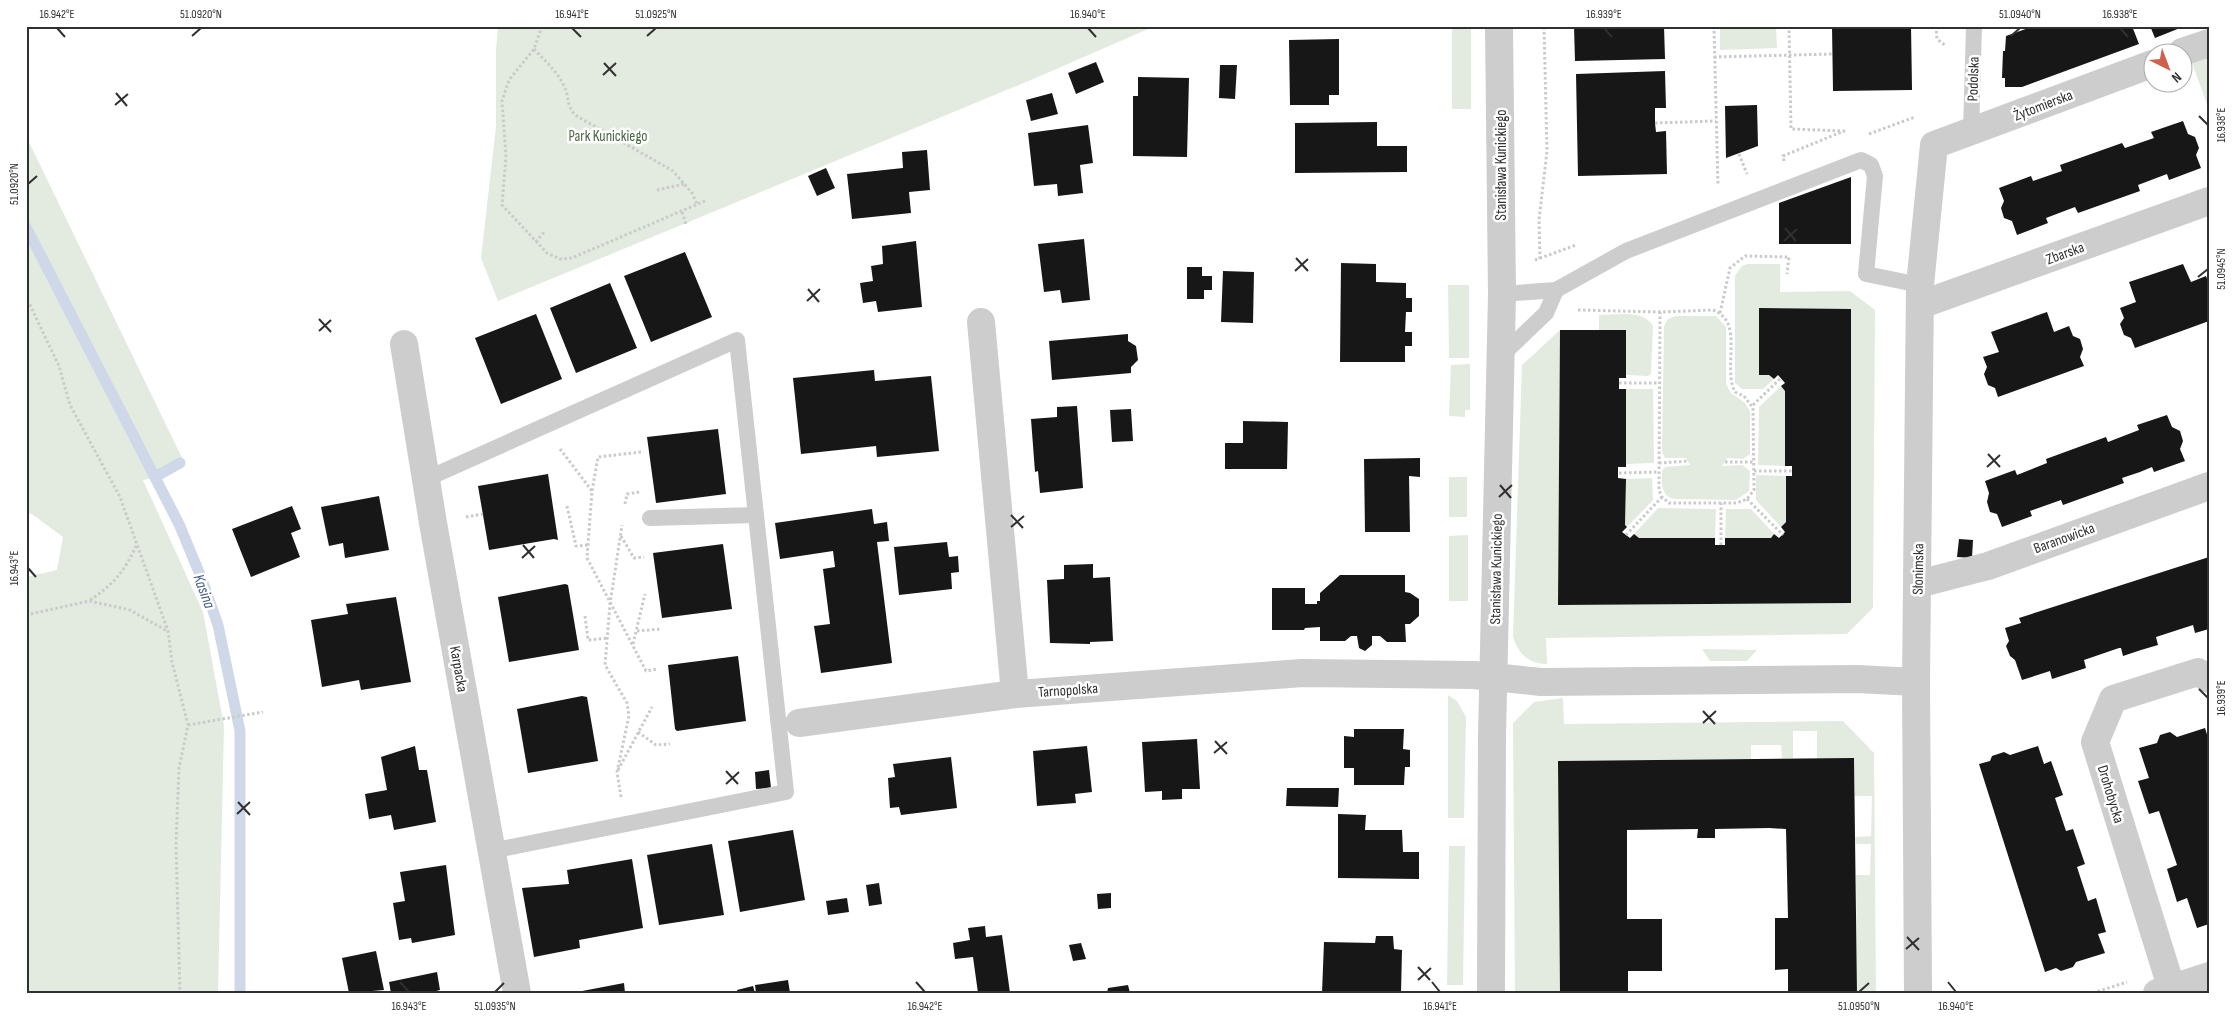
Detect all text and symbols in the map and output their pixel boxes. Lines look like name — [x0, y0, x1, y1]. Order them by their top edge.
text: 16.942°E — [39, 7, 75, 22]
text: 51.0920°N — [180, 7, 222, 22]
text: 16.941°E — [555, 7, 589, 22]
text: 51.0925°N — [635, 7, 677, 22]
text: 16.940°E — [1070, 7, 1106, 22]
text: 16.939°E — [1586, 7, 1622, 22]
text: 51.0940°N — [1999, 7, 2041, 22]
text: 16.938°E — [2102, 7, 2138, 22]
north arrow — [2142, 42, 2192, 92]
street label: Podolska — [1963, 56, 1984, 102]
text: N — [2168, 68, 2185, 86]
street label: Żytomierska — [2011, 85, 2076, 125]
text: 16.938°E — [2214, 107, 2229, 143]
street label: Stanisława Kunickiego — [1492, 110, 1511, 220]
park label: Park Kunickiego — [568, 127, 648, 146]
text: 51.0920°N — [7, 163, 22, 205]
street label: Zbarska — [2044, 238, 2087, 269]
text: 51.0945°N — [2214, 248, 2229, 290]
street label: Stanisława Kunickiego — [1486, 513, 1507, 625]
street label: Baranowicka — [2031, 519, 2098, 558]
street label: Słonimska — [1909, 543, 1928, 595]
text: 16.943°E — [7, 550, 22, 586]
water label: Kasina — [188, 572, 219, 612]
street label: Karpacka — [445, 645, 472, 694]
street label: Tarnopolska — [1037, 679, 1099, 702]
text: 16.939°E — [2214, 680, 2229, 716]
street label: Drohobycka — [2093, 763, 2128, 826]
text: 16.943°E — [391, 999, 427, 1014]
text: 51.0935°N — [474, 999, 516, 1014]
text: 16.942°E — [907, 999, 943, 1014]
text: 16.941°E — [1423, 999, 1457, 1014]
text: 51.0950°N — [1838, 999, 1880, 1014]
text: 16.940°E — [1938, 999, 1974, 1014]

